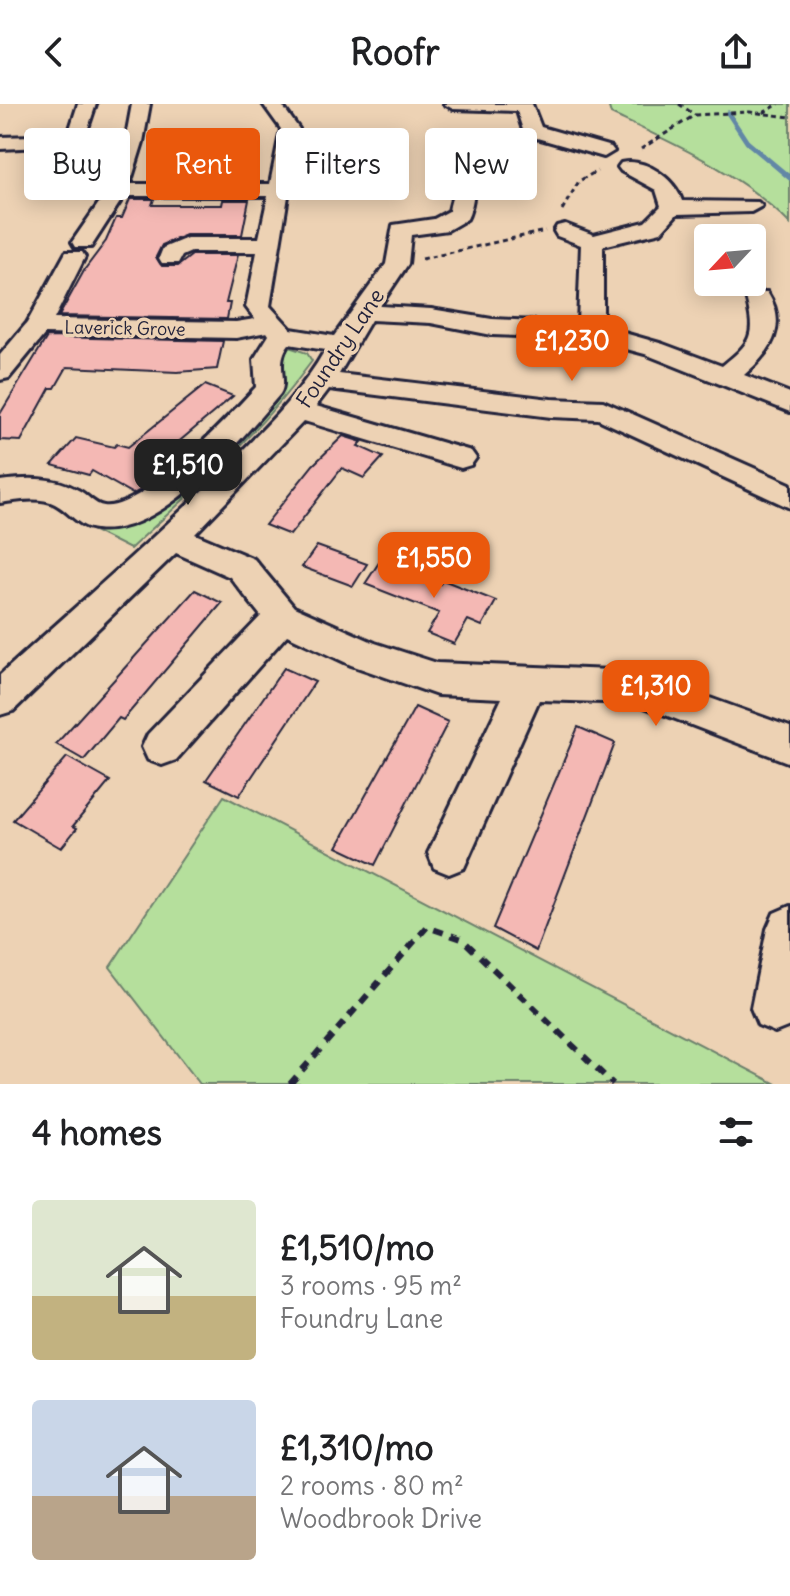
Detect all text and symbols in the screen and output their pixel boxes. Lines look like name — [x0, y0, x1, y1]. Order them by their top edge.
icon: back — [32, 30, 76, 74]
text: Roofr — [350, 30, 440, 75]
icon: share — [714, 30, 758, 74]
chip: Buy — [24, 128, 130, 200]
chip: Rent — [146, 128, 260, 200]
chip: Filters — [276, 128, 409, 200]
chip: New — [425, 128, 537, 200]
north arrow — [694, 224, 766, 296]
map controls — [694, 224, 766, 296]
street label: Foundry Lane — [290, 283, 390, 413]
street label: Laverick Grove — [64, 315, 186, 341]
pin: £1,230 — [507, 315, 637, 383]
text: £1,230 — [534, 324, 610, 357]
pin: £1,510 — [123, 439, 253, 507]
text: £1,510 — [152, 448, 224, 481]
pin: £1,550 — [369, 532, 499, 600]
text: £1,550 — [396, 541, 472, 574]
pin: £1,310 — [591, 660, 721, 728]
text: £1,310 — [620, 669, 692, 702]
icon: filters — [714, 1110, 758, 1154]
text: 4 homes — [32, 1111, 162, 1154]
text: £1,510/mo — [280, 1226, 434, 1269]
icon: home — [96, 1232, 192, 1328]
text: 3 rooms · 95 m² — [280, 1269, 462, 1302]
text: Foundry Lane — [280, 1302, 443, 1335]
text: £1,310/mo — [280, 1426, 434, 1469]
icon: home — [96, 1432, 192, 1528]
text: 2 rooms · 80 m² — [280, 1469, 464, 1502]
text: Woodbrook Drive — [280, 1502, 482, 1535]

